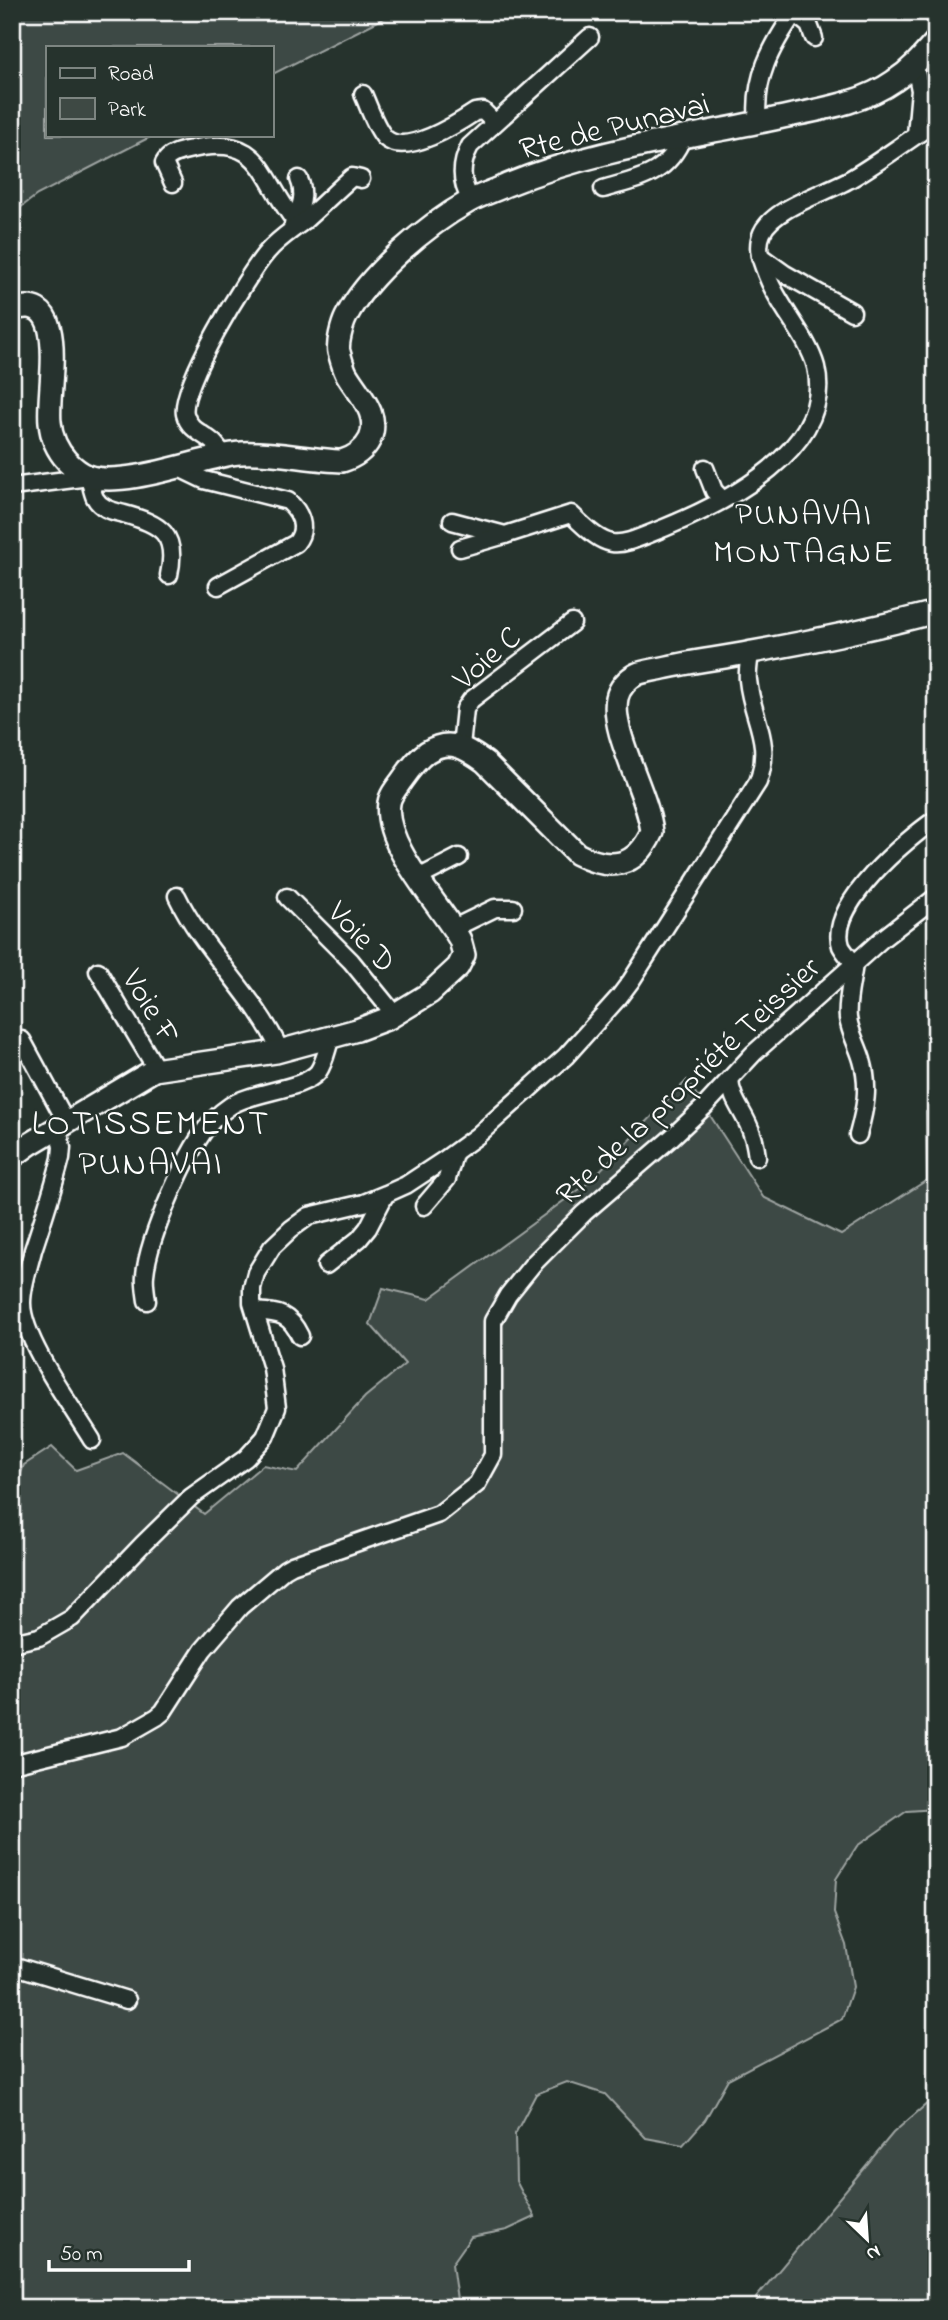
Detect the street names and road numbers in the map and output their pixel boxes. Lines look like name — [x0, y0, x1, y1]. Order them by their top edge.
street label: Rte de Punavai — [515, 82, 715, 175]
street label: Voie C — [443, 617, 533, 703]
street label: Voie D — [314, 891, 406, 985]
street label: Rte de la propriété Teissier — [546, 947, 832, 1218]
street label: Voie F — [108, 960, 190, 1055]

